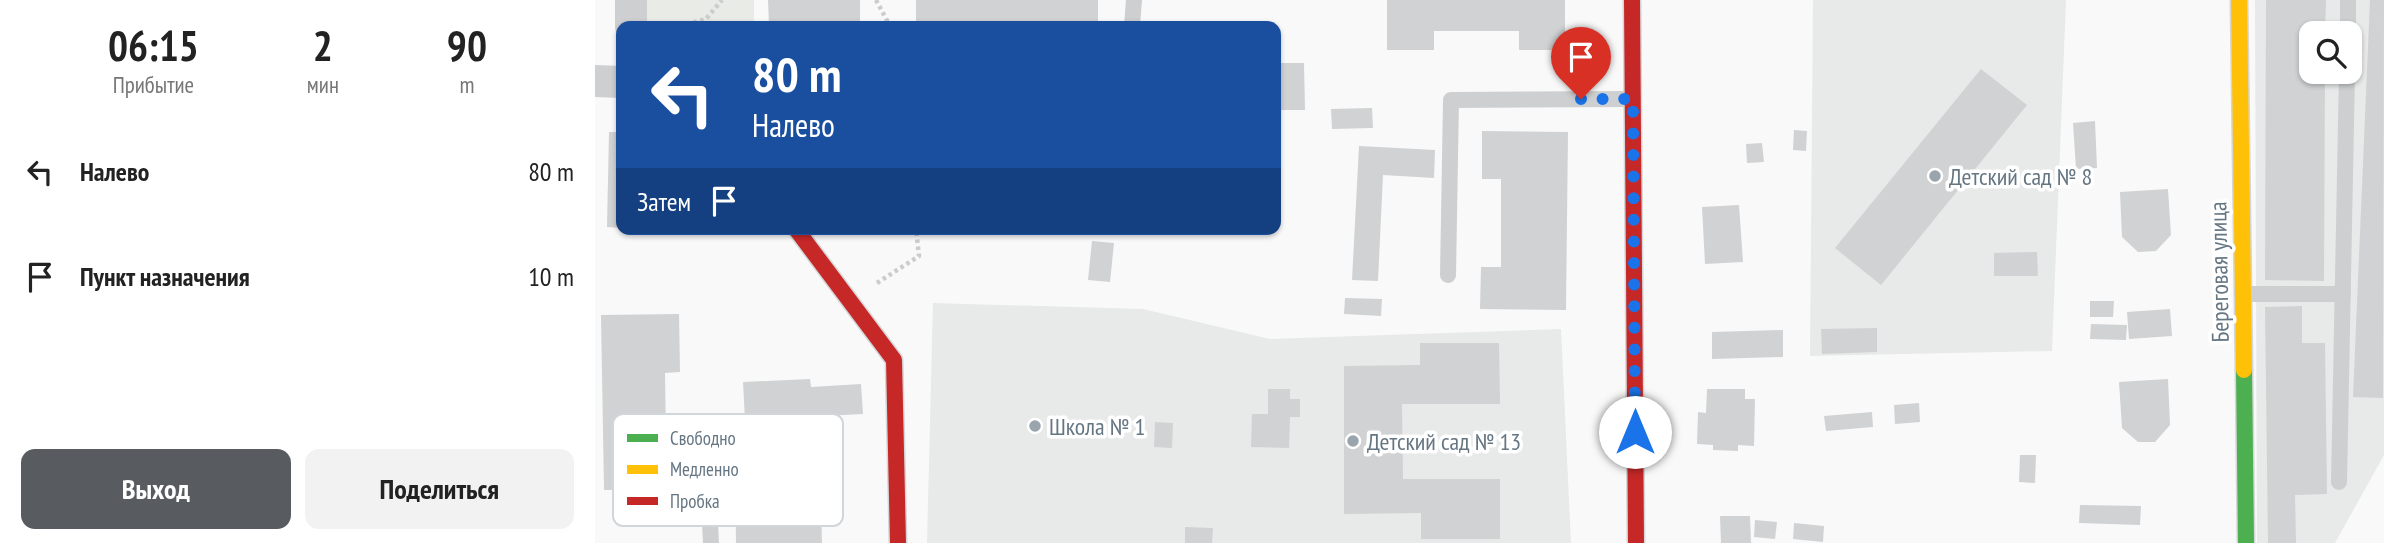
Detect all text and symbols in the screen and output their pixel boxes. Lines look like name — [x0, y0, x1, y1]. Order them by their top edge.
text: 06:15 — [108, 18, 199, 73]
text: 2 — [313, 18, 333, 73]
text: 90 — [447, 18, 487, 73]
map controls — [2299, 21, 2362, 84]
button: search — [2299, 21, 2362, 84]
pin — [1551, 27, 1611, 99]
icon: arrive — [1562, 38, 1600, 76]
text: 80 m — [752, 42, 841, 106]
icon: left — [637, 49, 728, 140]
text: Прибытие — [113, 70, 194, 99]
text: мин — [307, 70, 339, 99]
text: m — [459, 70, 474, 99]
text: Налево — [752, 104, 835, 146]
icon: left — [21, 153, 59, 191]
text: Налево — [80, 155, 149, 188]
text: 80 m — [528, 155, 574, 188]
place label: Детский сад № 8 — [1949, 161, 2092, 192]
marker: Детский сад № 8 — [1927, 168, 1943, 184]
icon: arrive — [705, 182, 743, 220]
text: Затем — [637, 185, 691, 218]
street label: Береговая улица — [2202, 201, 2236, 343]
icon: arrive — [21, 258, 59, 296]
text: Пункт назначения — [80, 260, 250, 293]
text: 10 m — [528, 260, 574, 293]
position arrow — [1598, 395, 1672, 469]
place label: Школа № 1 — [1049, 411, 1145, 442]
legend — [613, 414, 843, 526]
marker: Школа № 1 — [1027, 418, 1043, 434]
text: Свободно — [670, 426, 736, 450]
place label: Детский сад № 13 — [1367, 426, 1521, 457]
marker: Детский сад № 13 — [1345, 433, 1361, 449]
button: Выход — [21, 449, 291, 529]
button: Поделиться — [305, 449, 574, 529]
text: Медленно — [670, 457, 739, 481]
text: Пробка — [670, 489, 720, 513]

